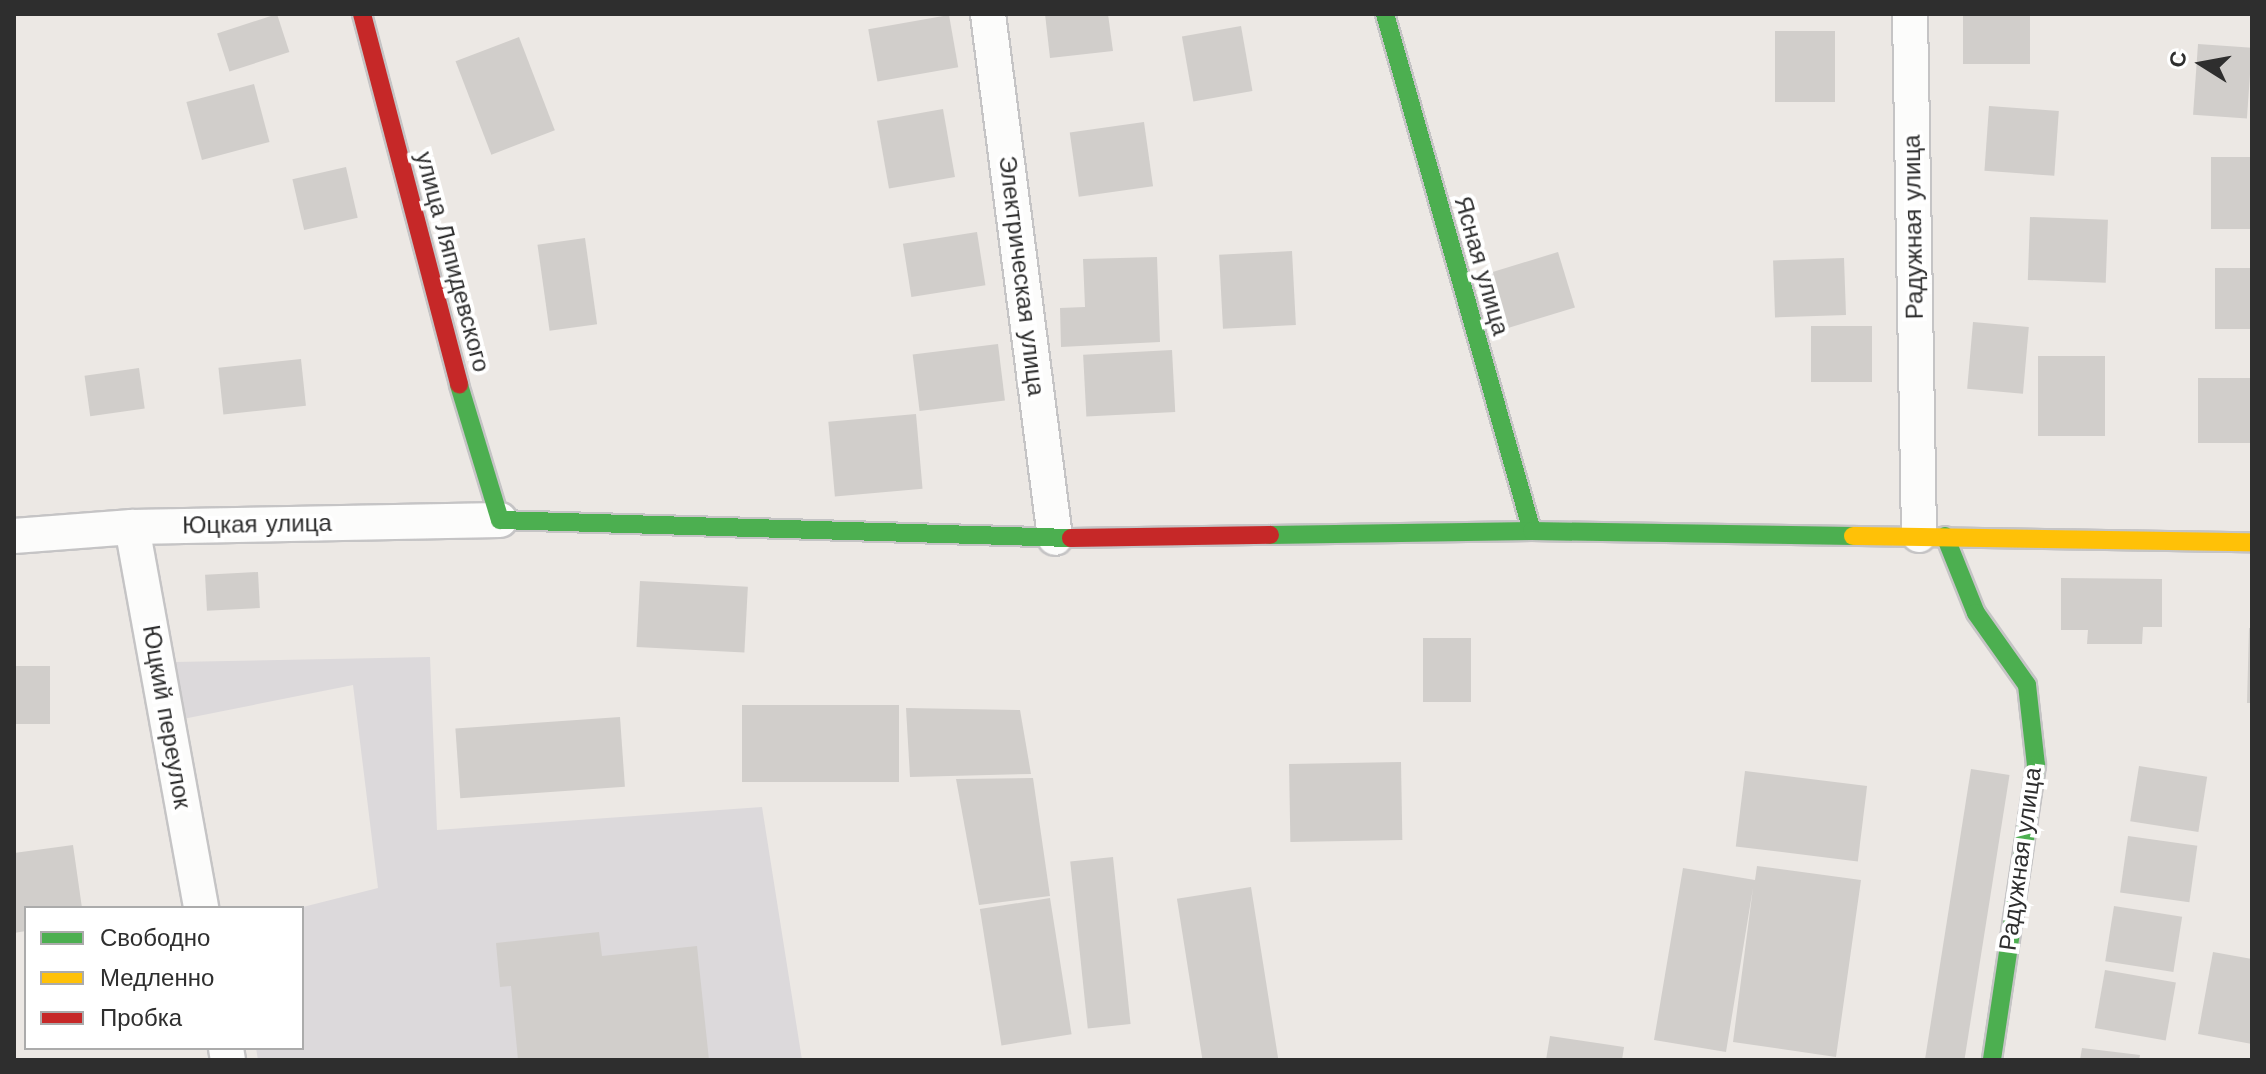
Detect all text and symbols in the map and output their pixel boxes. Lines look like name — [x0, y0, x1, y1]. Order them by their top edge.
north arrow — [2162, 24, 2242, 104]
text: С — [2164, 49, 2192, 70]
street label: Радужная улица — [1898, 134, 1930, 320]
street label: улица Ляпидевского — [409, 149, 495, 375]
street label: Электрическая улица — [992, 154, 1050, 398]
street label: Ясная улица — [1447, 193, 1515, 339]
street label: Юцкая улица — [182, 509, 332, 541]
street label: Юцкий переулок — [136, 623, 196, 811]
street label: Радужная улица — [1994, 766, 2048, 952]
legend — [24, 906, 304, 1050]
text: Свободно — [100, 924, 210, 952]
text: Медленно — [100, 964, 214, 992]
text: Пробка — [100, 1004, 182, 1032]

